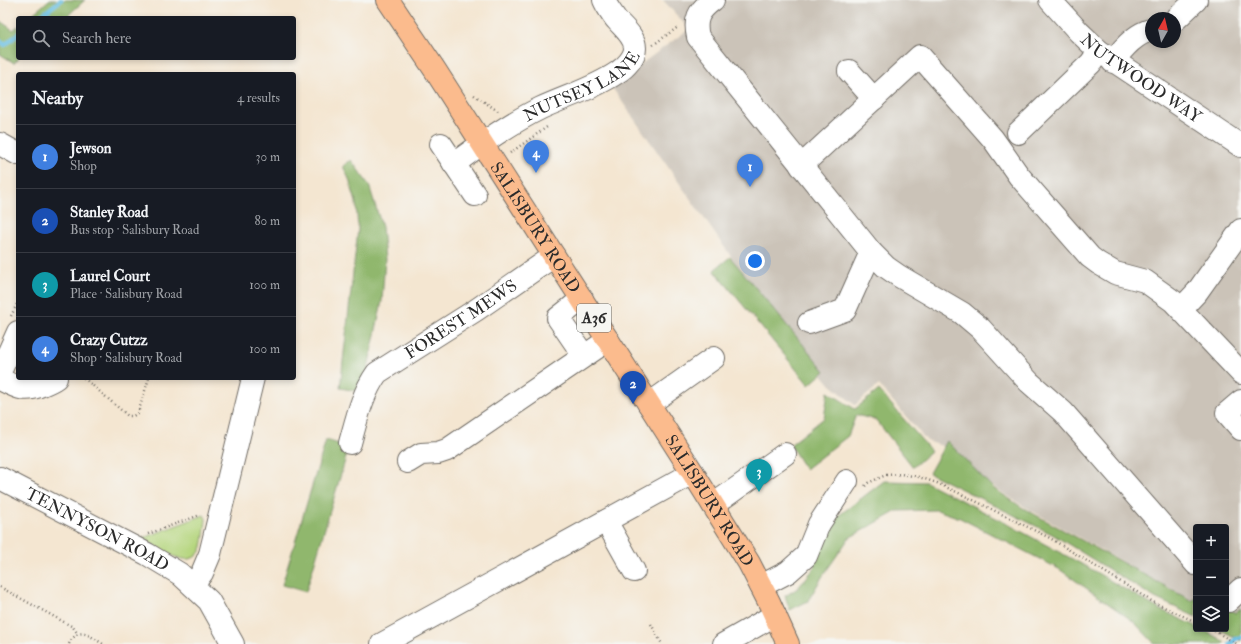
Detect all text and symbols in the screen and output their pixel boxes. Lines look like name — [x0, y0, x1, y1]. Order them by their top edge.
north arrow — [1145, 12, 1181, 48]
search box — [16, 16, 296, 60]
icon: search — [30, 27, 52, 49]
text: Search here — [62, 29, 131, 48]
street label: NUTWOOD WAY — [1077, 29, 1206, 127]
street label: NUTSEY LANE — [520, 47, 644, 126]
text: Nearby — [32, 88, 83, 109]
text: 4 results — [237, 90, 280, 106]
text: Jewson — [70, 139, 111, 158]
pin: 4 — [523, 140, 549, 173]
text: 1 — [43, 149, 47, 165]
text: 30 m — [256, 149, 280, 165]
pin: 1 — [737, 154, 763, 187]
text: Shop — [70, 158, 97, 174]
street label: SALISBURY ROAD — [486, 158, 585, 297]
text: Stanley Road — [70, 203, 148, 222]
text: 2 — [42, 213, 48, 229]
text: 80 m — [254, 213, 280, 229]
text: Bus stop · Salisbury Road — [70, 222, 199, 238]
your location — [745, 251, 765, 271]
text: Laurel Court — [70, 267, 150, 286]
street label: FOREST MEWS — [401, 275, 521, 363]
text: 3 — [43, 277, 48, 293]
text: 100 m — [249, 277, 280, 293]
text: Place · Salisbury Road — [70, 286, 182, 302]
road number: A36 — [577, 304, 611, 332]
text: Crazy Cutzz — [70, 331, 148, 350]
text: 4 — [41, 341, 49, 357]
text: 100 m — [249, 341, 280, 357]
text: Shop · Salisbury Road — [70, 350, 182, 366]
pin: 2 — [620, 371, 646, 404]
street label: SALISBURY ROAD — [661, 431, 759, 570]
pin: 3 — [746, 459, 772, 492]
street label: TENNYSON ROAD — [22, 483, 173, 576]
map controls — [1193, 524, 1229, 632]
button: + — [1193, 524, 1229, 560]
button: − — [1193, 560, 1229, 596]
button: layers — [1193, 596, 1229, 632]

